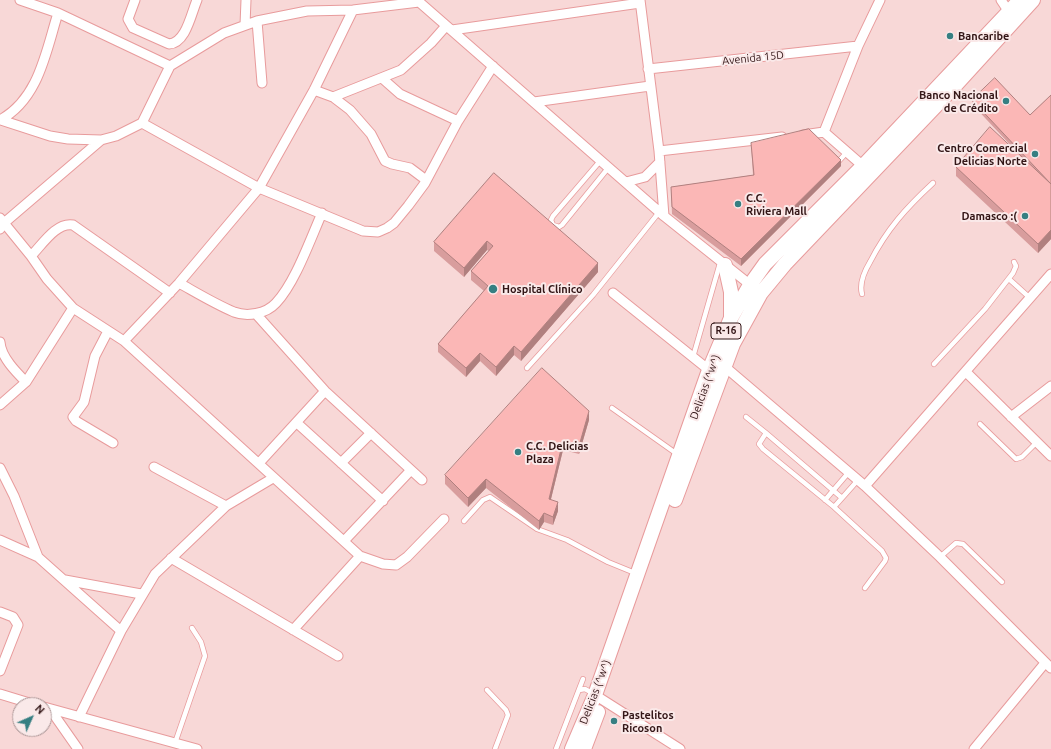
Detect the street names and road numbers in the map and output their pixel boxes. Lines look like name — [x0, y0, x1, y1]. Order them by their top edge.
street label: Avenida 15D — [721, 48, 785, 68]
road number: R-16 — [711, 323, 741, 339]
street label: Delicias (^w^) — [687, 353, 723, 421]
street label: Delicias (^w^) — [577, 658, 613, 726]

